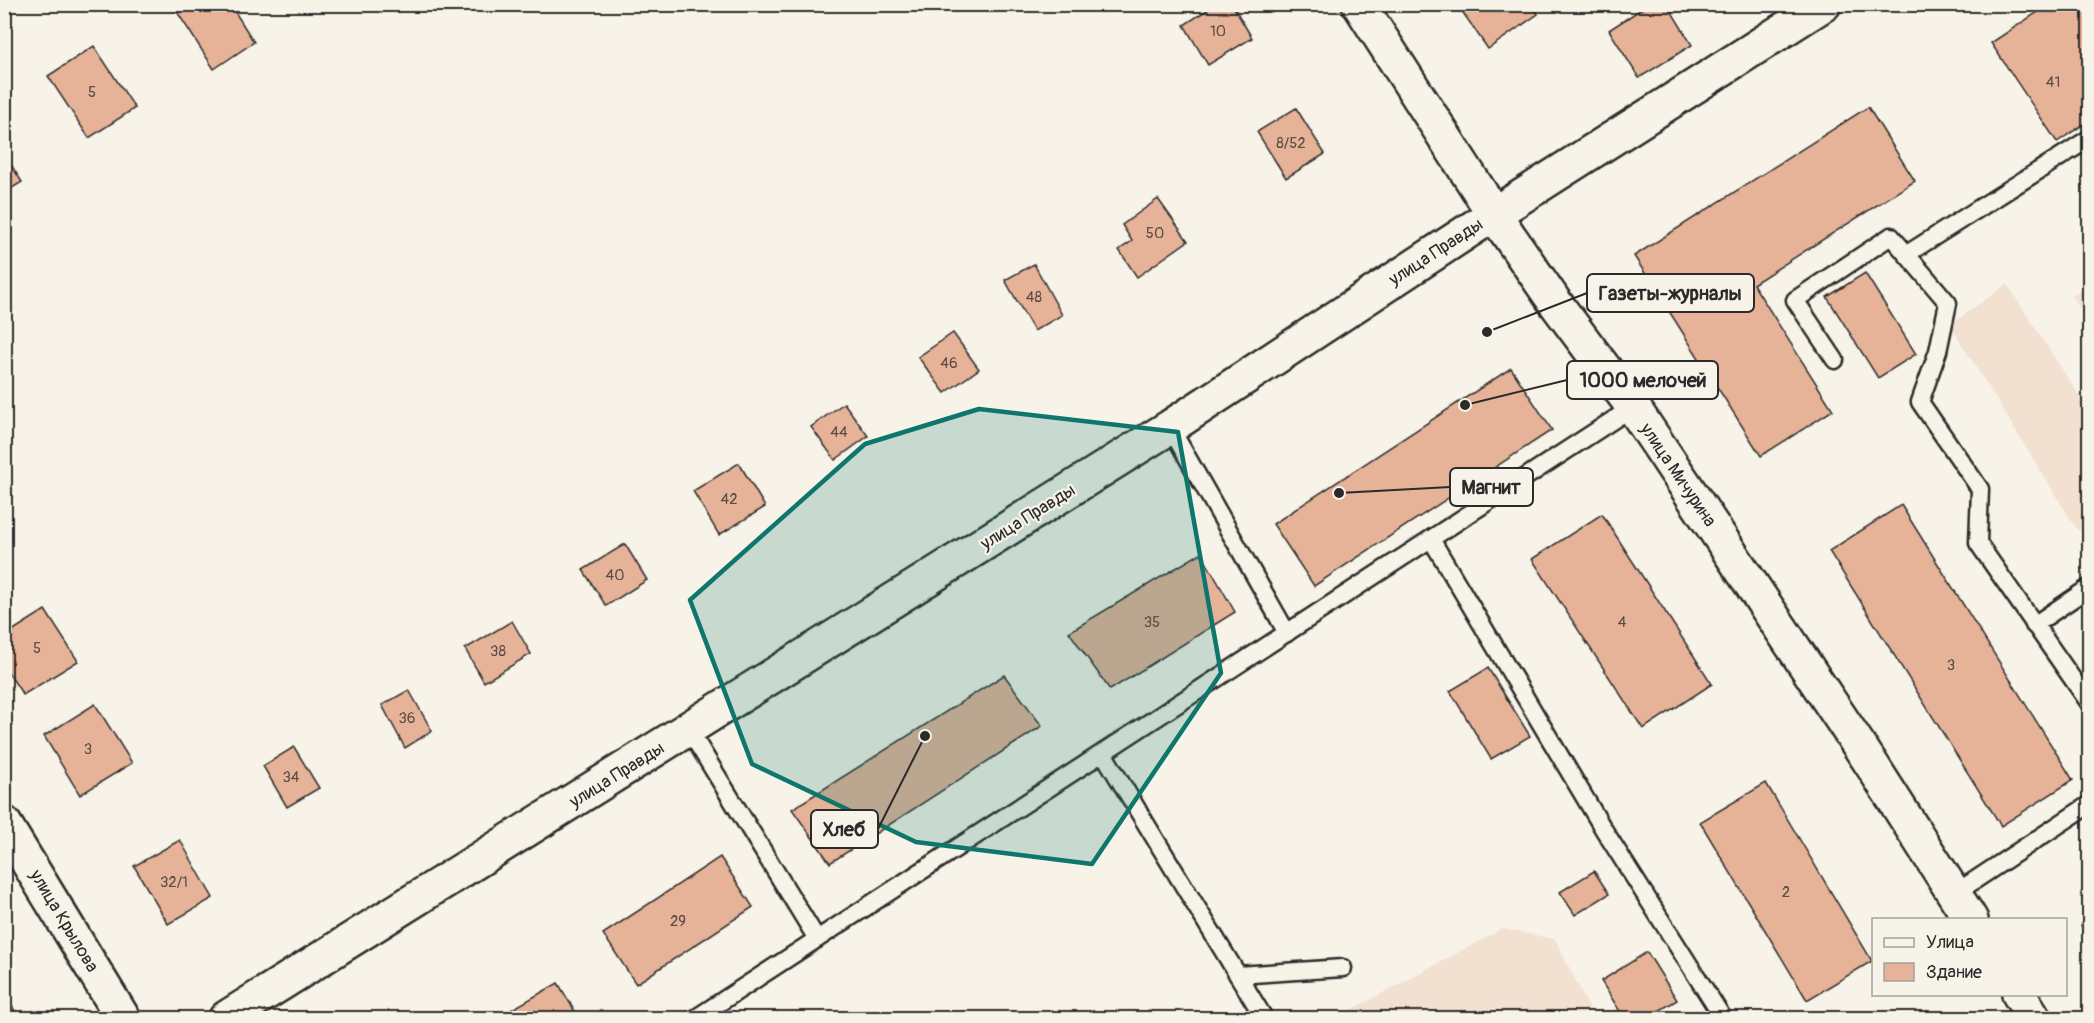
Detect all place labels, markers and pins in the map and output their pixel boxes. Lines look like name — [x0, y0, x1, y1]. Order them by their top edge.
callout: Газеты-журналы — [1587, 274, 1754, 312]
callout: 1000 мелочей — [1567, 361, 1718, 399]
callout: Магнит — [1450, 468, 1533, 506]
callout: Хлеб — [811, 810, 878, 848]

